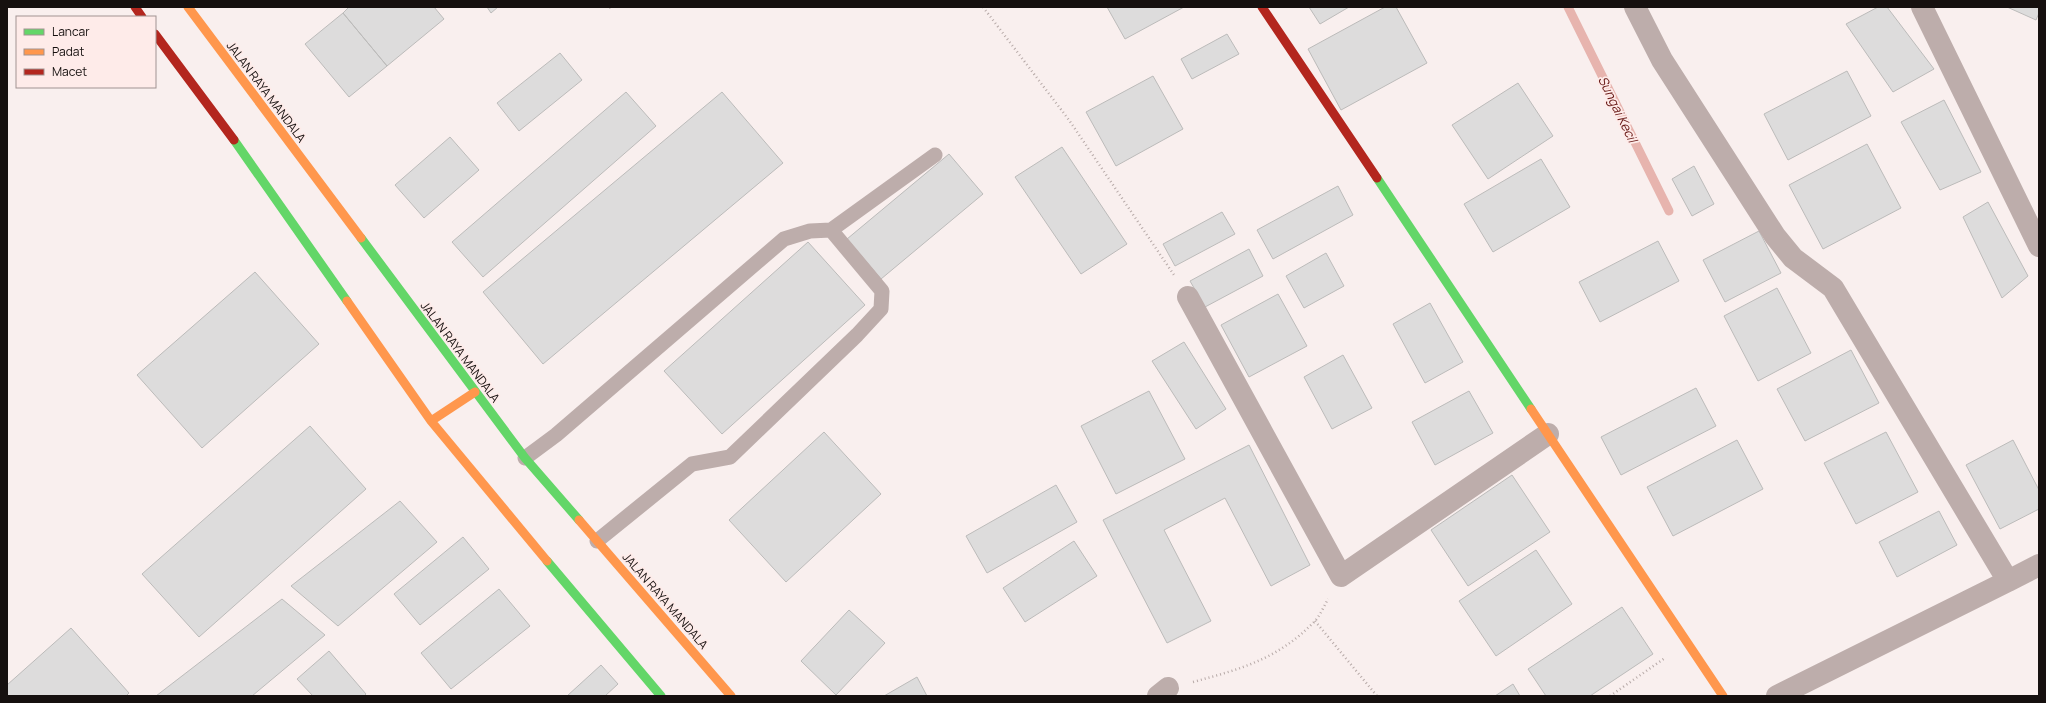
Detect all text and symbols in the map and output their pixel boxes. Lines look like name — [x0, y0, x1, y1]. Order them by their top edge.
legend — [16, 16, 156, 88]
text: Lancar — [52, 23, 90, 40]
street label: JALAN RAYA MANDALA — [223, 38, 310, 146]
text: Padat — [52, 43, 84, 60]
text: Macet — [52, 63, 87, 80]
water label: Sungai Kecil — [1594, 73, 1643, 147]
street label: JALAN RAYA MANDALA — [417, 298, 504, 406]
street label: JALAN RAYA MANDALA — [619, 549, 712, 653]

